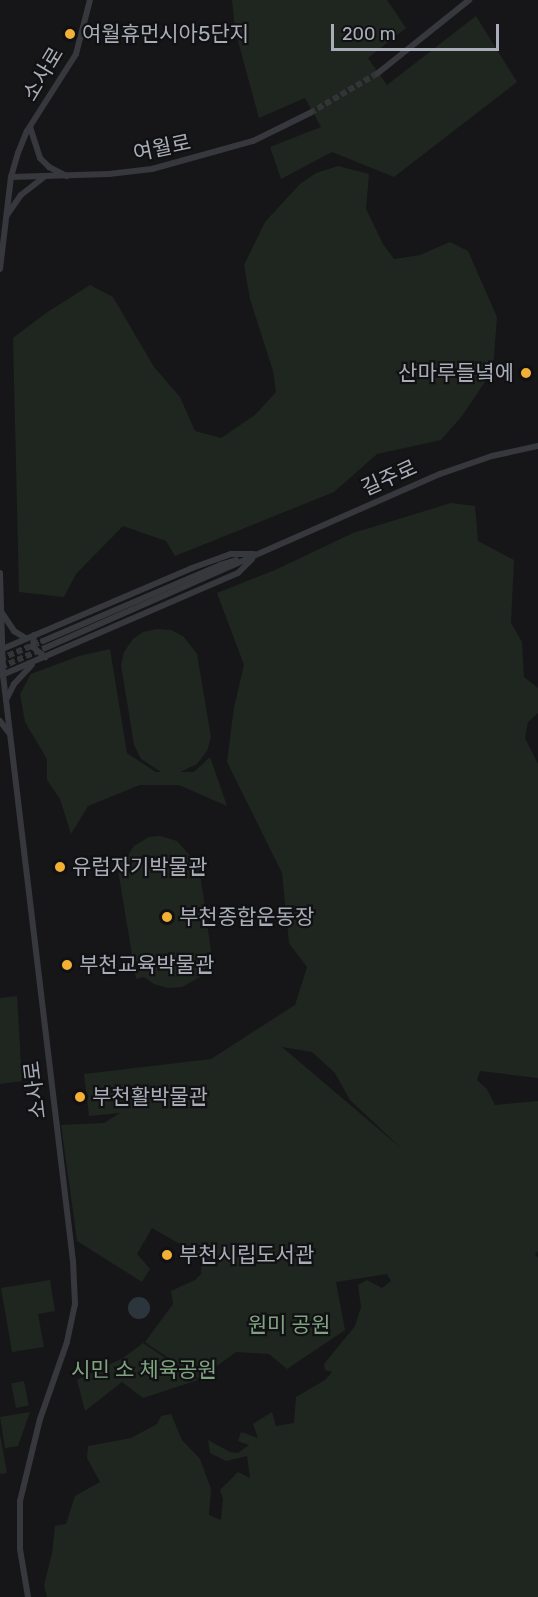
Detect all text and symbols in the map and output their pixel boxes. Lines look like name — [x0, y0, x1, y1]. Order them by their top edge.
scale bar — [334, 12, 502, 50]
place label: 여월휴먼시아5단지 — [82, 21, 249, 47]
text: 200 m — [342, 23, 396, 45]
marker: 여월휴먼시아5단지 — [63, 27, 77, 41]
street label: 소사로 — [17, 43, 69, 105]
street label: 여월로 — [131, 130, 193, 166]
place label: 산마루들녘에 — [398, 360, 514, 386]
marker: 산마루들녘에 — [519, 366, 533, 380]
street label: 길주로 — [357, 455, 421, 501]
place label: 유럽자기박물관 — [72, 854, 207, 880]
marker: 유럽자기박물관 — [53, 860, 67, 874]
place label: 부천종합운동장 — [179, 904, 314, 930]
marker: 부천종합운동장 — [160, 910, 174, 924]
place label: 부천교육박물관 — [79, 952, 214, 978]
marker: 부천교육박물관 — [60, 958, 74, 972]
street label: 소사로 — [19, 1060, 51, 1120]
place label: 부천활박물관 — [92, 1084, 208, 1110]
marker: 부천활박물관 — [73, 1090, 87, 1104]
place label: 부천시립도서관 — [179, 1242, 314, 1268]
marker: 부천시립도서관 — [160, 1248, 174, 1262]
park label: 원미 공원 — [248, 1312, 330, 1338]
park label: 시민 소 체육공원 — [71, 1357, 217, 1383]

